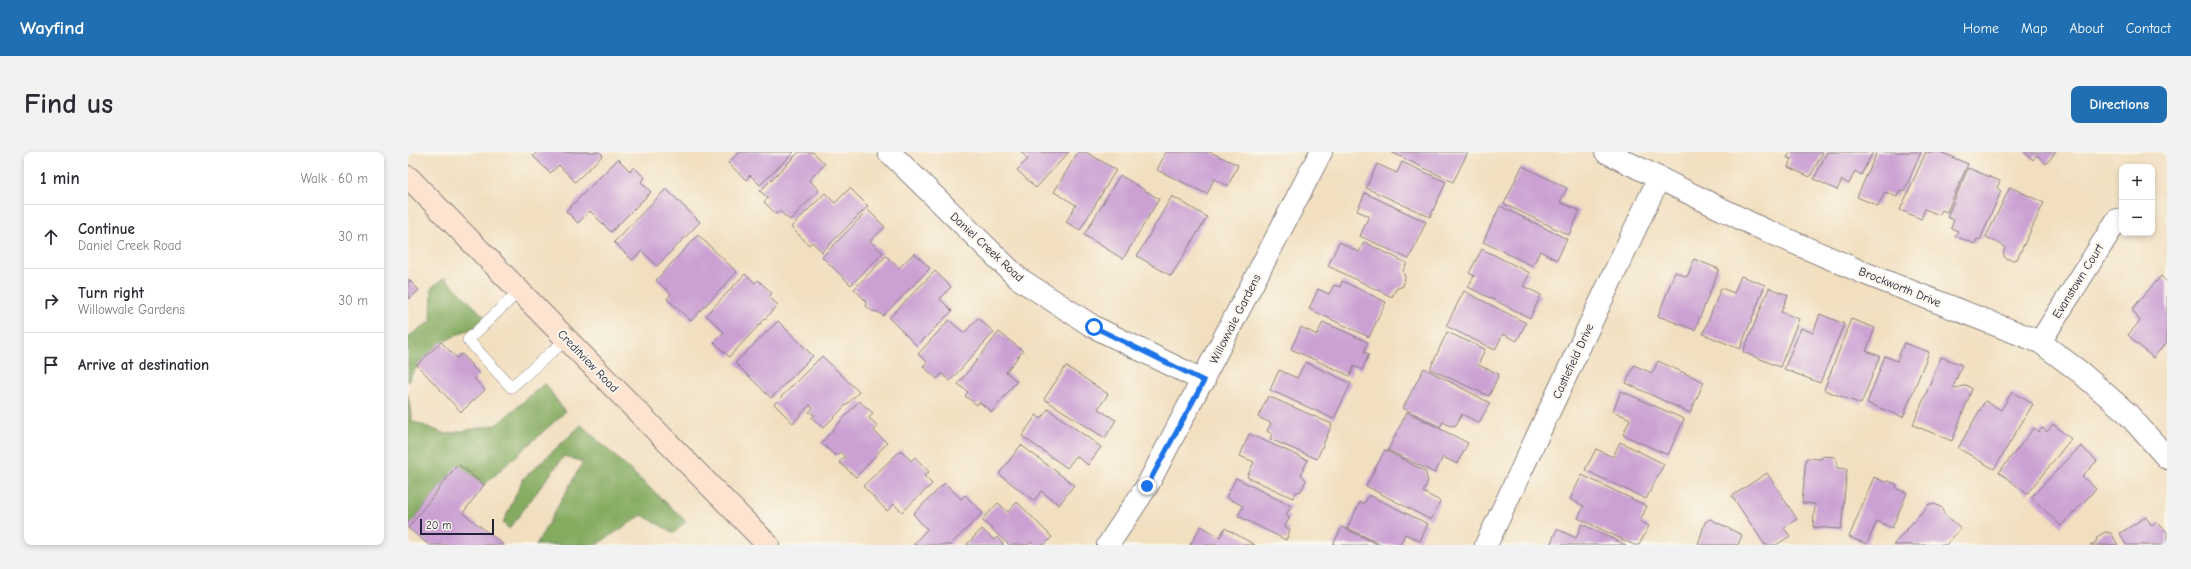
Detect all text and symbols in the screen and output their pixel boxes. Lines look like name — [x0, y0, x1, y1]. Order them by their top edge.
text: Wayfind — [20, 17, 84, 39]
text: Home — [1963, 20, 1999, 37]
text: Map — [2021, 20, 2047, 37]
text: About — [2069, 20, 2104, 37]
text: Contact — [2126, 20, 2171, 37]
button: Directions — [2071, 86, 2167, 123]
text: Find us — [24, 88, 113, 120]
map controls — [2119, 164, 2155, 236]
button: + — [2119, 164, 2155, 200]
text: 1 min — [40, 169, 80, 188]
text: Walk · 60 m — [301, 171, 368, 186]
button: − — [2119, 200, 2155, 236]
street label: Daniel Creek Road — [947, 209, 1027, 285]
text: Continue — [78, 220, 135, 238]
icon: ahead — [40, 226, 62, 248]
text: 30 m — [338, 229, 368, 244]
text: Daniel Creek Road — [78, 238, 181, 253]
street label: Evanstown Court — [2050, 241, 2107, 321]
street label: Brockworth Drive — [1857, 264, 1943, 310]
street label: Willowvale Gardens — [1206, 272, 1264, 366]
text: Turn right — [78, 284, 144, 302]
icon: right — [40, 290, 62, 312]
text: 30 m — [338, 293, 368, 308]
text: Willowvale Gardens — [78, 302, 185, 317]
route start — [1085, 318, 1103, 336]
street label: Castlefield Drive — [1549, 321, 1597, 401]
street label: Creditview Road — [555, 327, 621, 395]
icon: arrive — [40, 354, 62, 376]
text: Arrive at destination — [78, 356, 209, 374]
route end — [1138, 477, 1156, 495]
scale bar — [420, 517, 494, 536]
text: 20 m — [426, 519, 451, 532]

